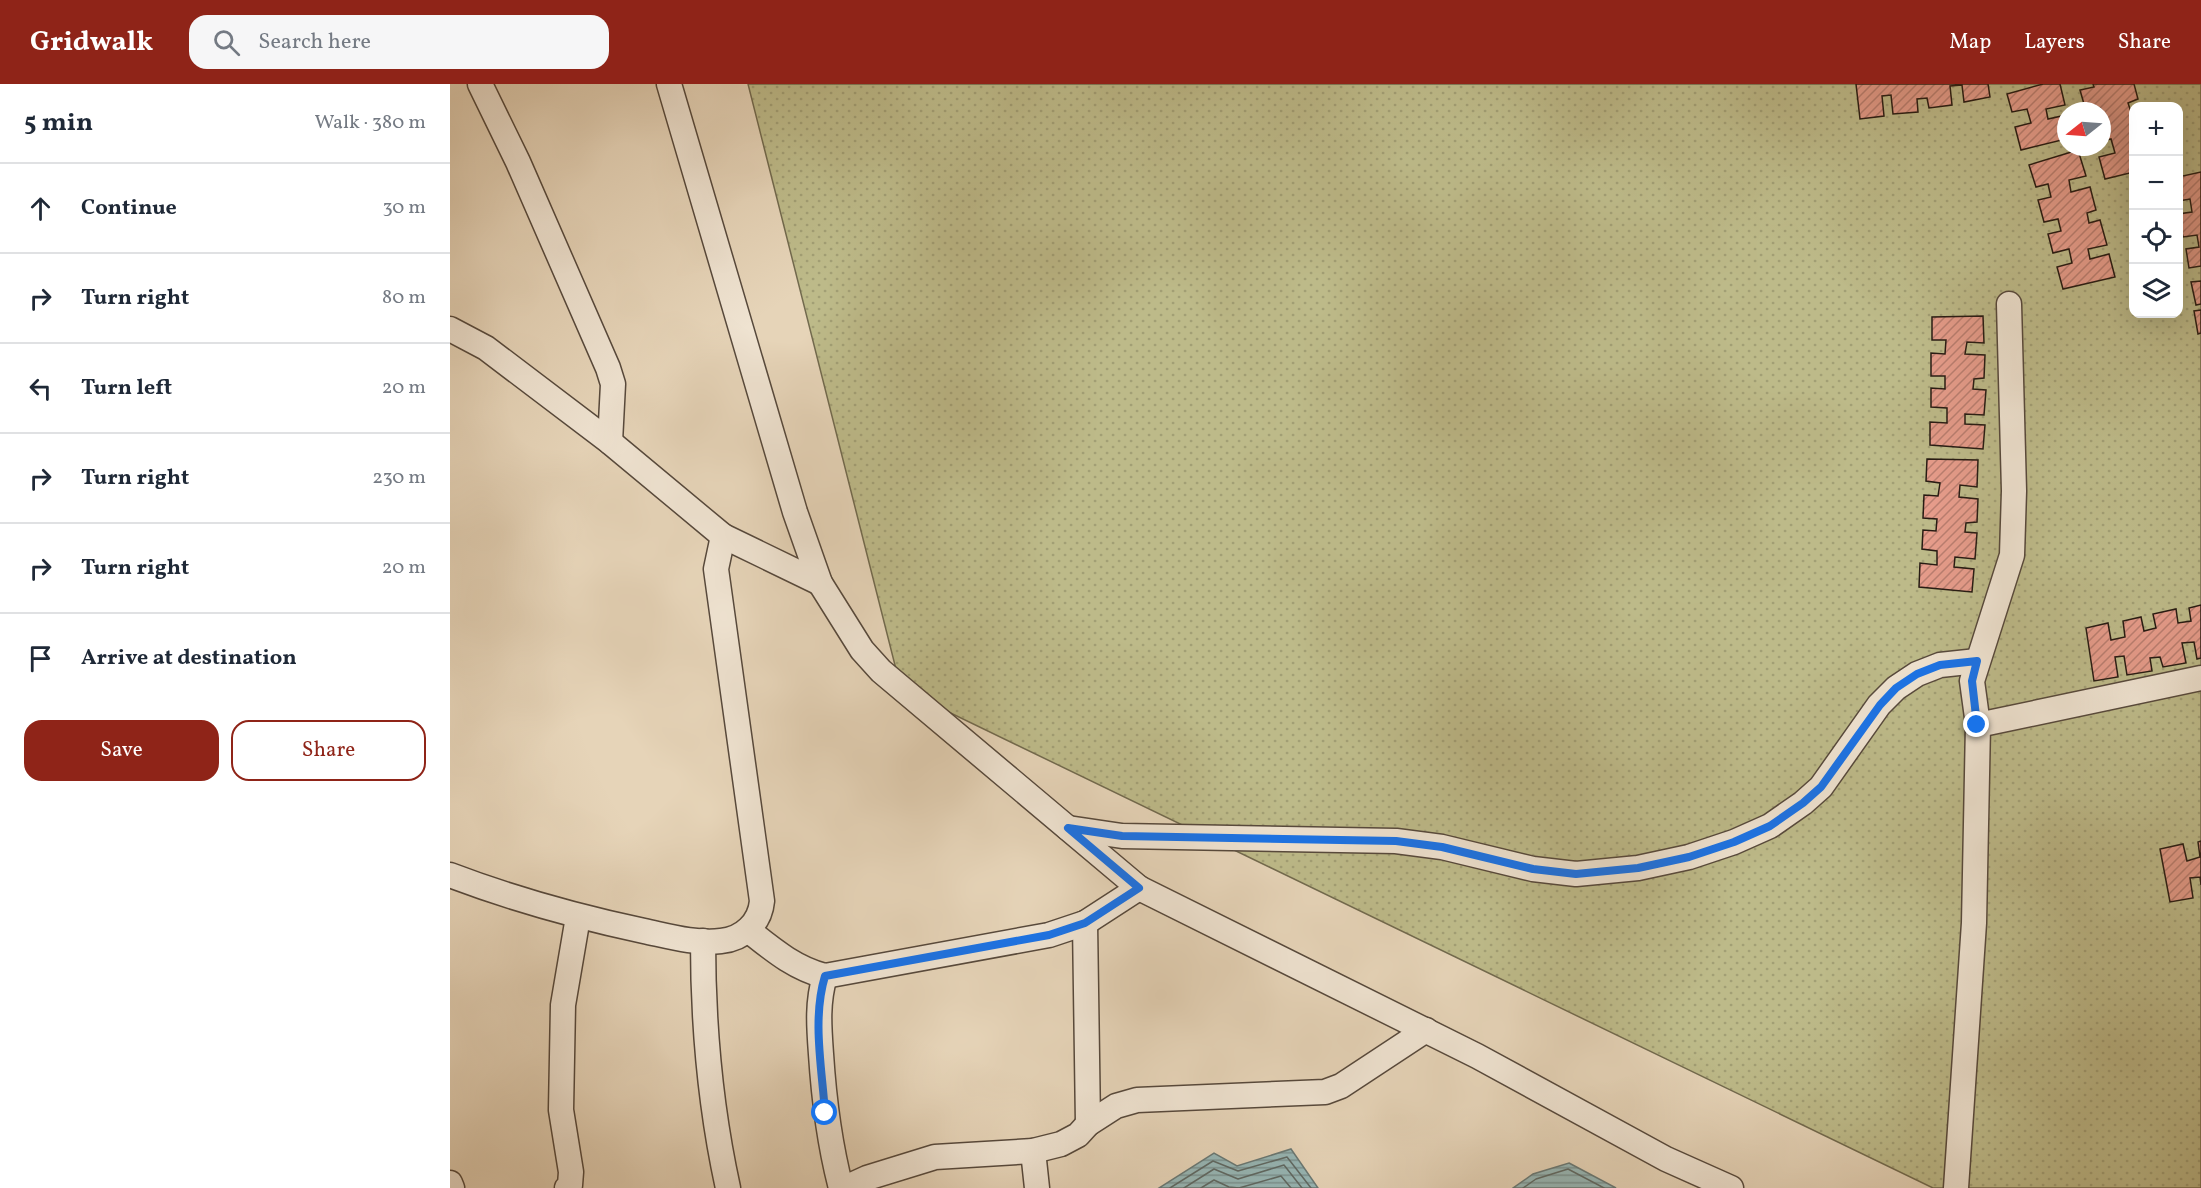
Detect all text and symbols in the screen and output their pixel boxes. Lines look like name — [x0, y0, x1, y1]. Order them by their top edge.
search box — [189, 15, 609, 69]
text: Gridwalk — [30, 23, 153, 62]
icon: search — [210, 26, 243, 59]
text: Search here — [258, 27, 371, 58]
text: Map — [1949, 28, 1991, 57]
text: Layers — [2024, 28, 2085, 57]
text: Share — [2118, 28, 2171, 57]
north arrow — [2057, 102, 2111, 156]
map controls — [2129, 102, 2183, 318]
button: + — [2129, 102, 2183, 156]
text: 5 min — [24, 105, 93, 141]
text: Walk · 380 m — [314, 109, 426, 137]
button: − — [2129, 156, 2183, 210]
icon: ahead — [24, 192, 57, 225]
text: Continue — [81, 193, 177, 224]
text: 30 m — [382, 194, 426, 222]
button: locate — [2129, 210, 2183, 264]
button: layers — [2129, 264, 2183, 318]
icon: right — [24, 282, 57, 315]
text: Turn right — [81, 283, 189, 314]
text: 80 m — [382, 284, 426, 312]
icon: left — [24, 372, 57, 405]
text: Turn left — [81, 373, 172, 404]
text: 20 m — [382, 374, 426, 402]
icon: right — [24, 462, 57, 495]
text: Turn right — [81, 463, 189, 494]
text: 230 m — [372, 464, 426, 492]
icon: right — [24, 552, 57, 585]
text: Turn right — [81, 553, 189, 584]
text: 20 m — [382, 554, 426, 582]
icon: arrive — [24, 642, 57, 675]
text: Arrive at destination — [81, 643, 297, 674]
route end — [1963, 711, 1989, 737]
button: Save — [24, 720, 219, 781]
button: Share — [231, 720, 426, 781]
route start — [811, 1099, 837, 1125]

